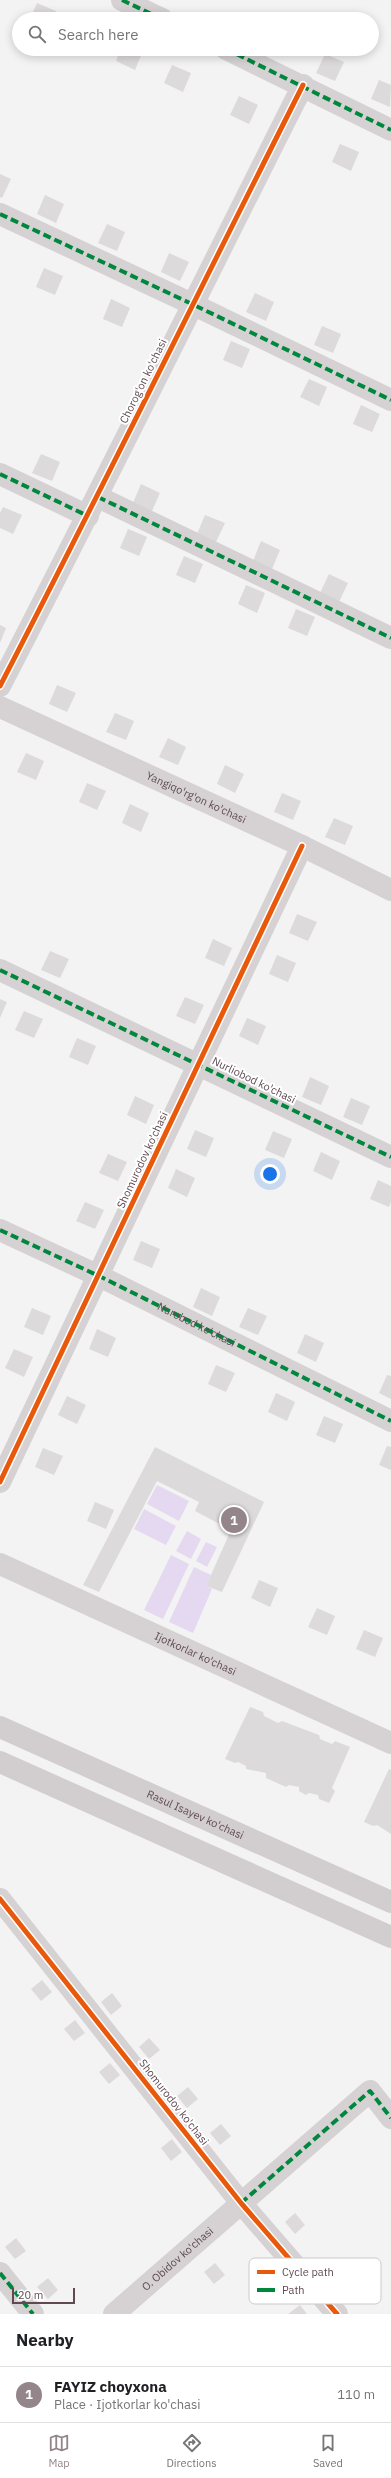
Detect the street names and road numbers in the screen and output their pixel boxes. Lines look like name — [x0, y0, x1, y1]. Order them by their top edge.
street label: Chorog'on ko'chasi — [116, 336, 170, 426]
street label: Yangiqo'rg'on ko'chasi — [144, 768, 248, 826]
street label: Nurliobod ko'chasi — [210, 1054, 298, 1106]
street label: Shomurodov ko'chasi — [113, 1109, 171, 1211]
street label: Nurobod ko'chasi — [155, 1299, 238, 1350]
street label: Ijotkorlar ko'chasi — [152, 1629, 239, 1678]
street label: Rasul Isayev ko'chasi — [145, 1787, 246, 1842]
street label: Shomurodov ko'chasi — [136, 2056, 212, 2148]
street label: O. Obidov ko'chasi — [139, 2224, 216, 2294]

